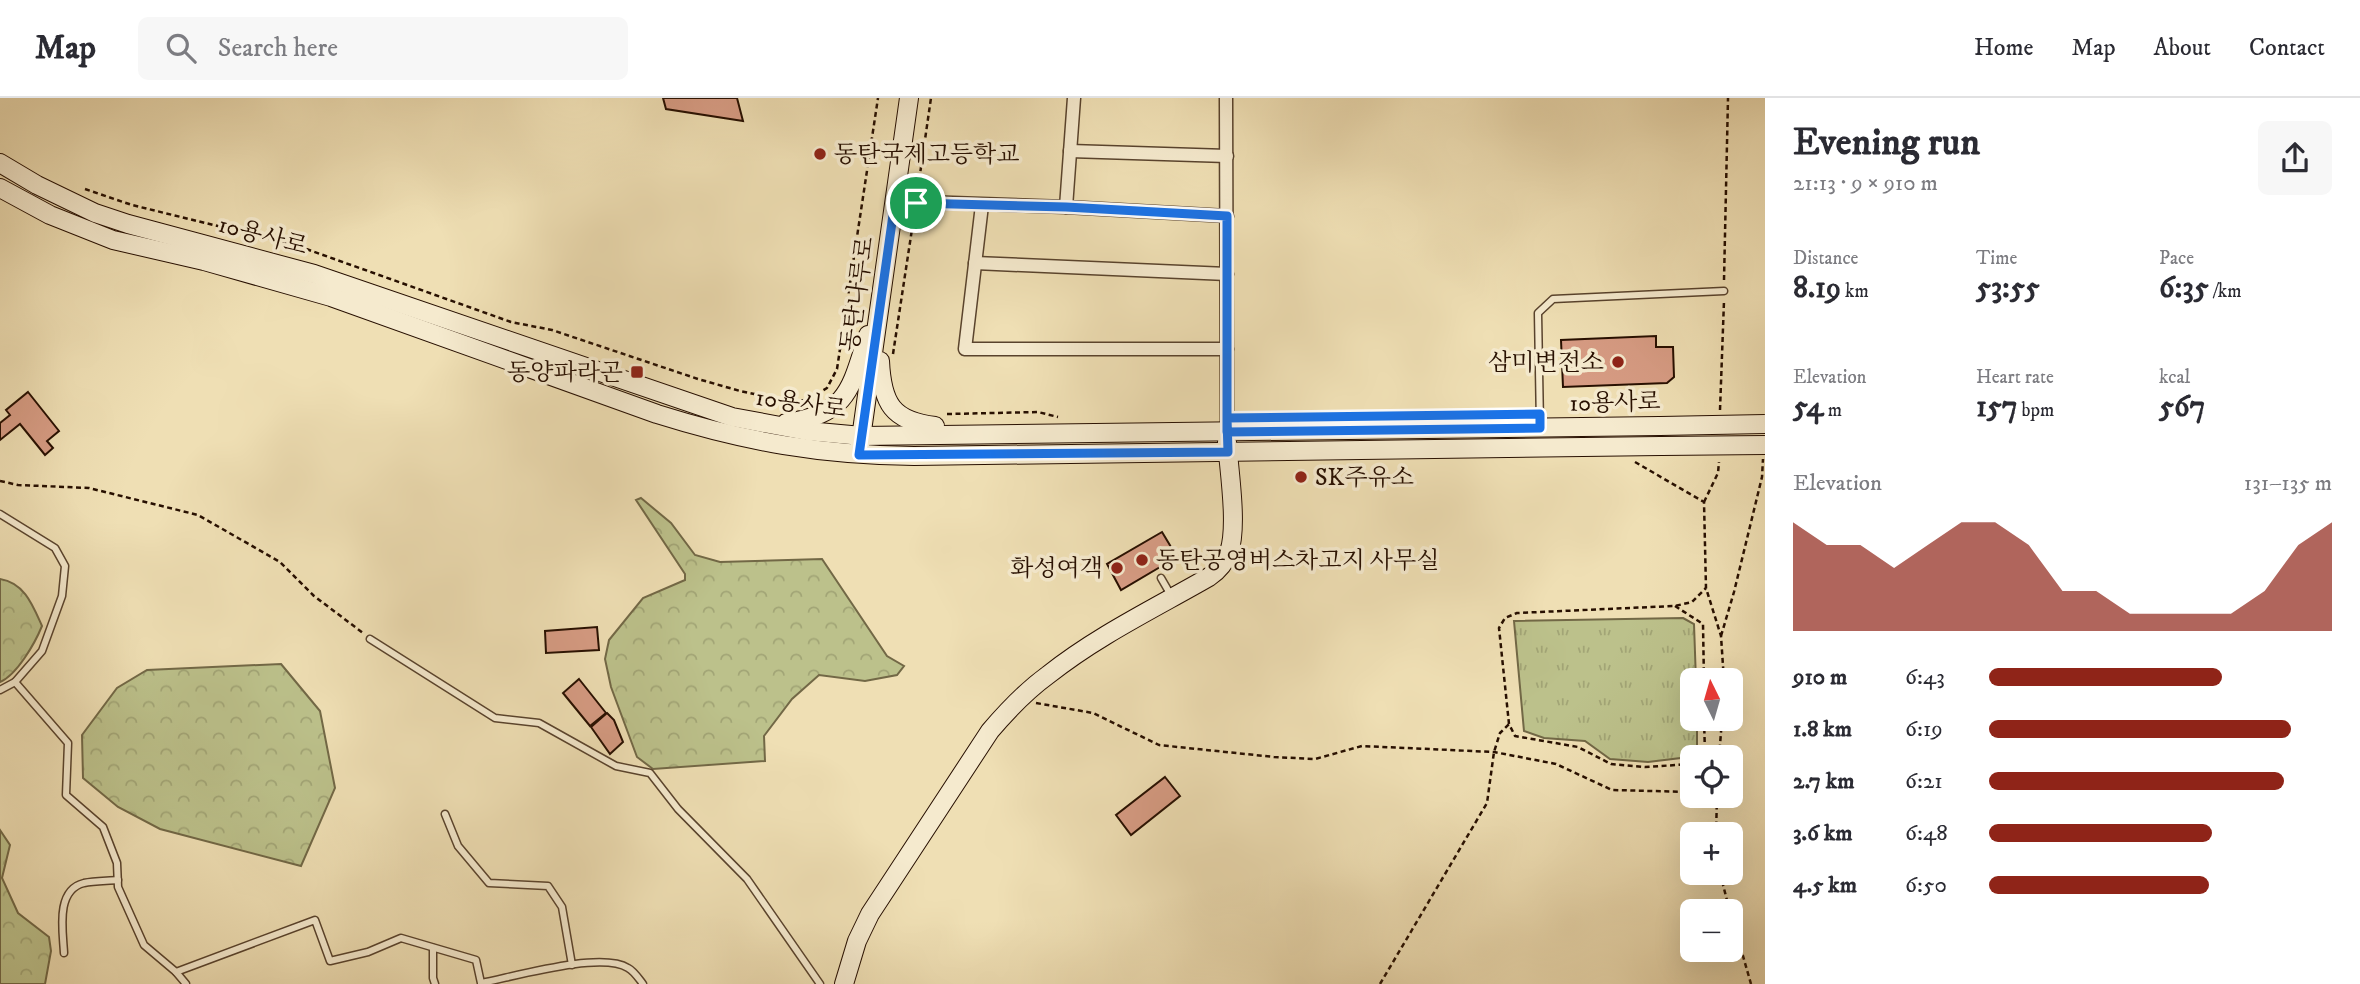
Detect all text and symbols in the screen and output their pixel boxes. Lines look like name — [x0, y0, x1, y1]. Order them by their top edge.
search box — [138, 17, 628, 80]
text: Map — [35, 28, 96, 69]
icon: search — [162, 29, 200, 67]
text: Search here — [218, 32, 338, 65]
text: Home — [1974, 33, 2033, 63]
text: Map — [2071, 33, 2116, 63]
text: About — [2154, 33, 2211, 63]
text: Contact — [2249, 33, 2325, 63]
text: Evening run — [1793, 119, 1980, 167]
button: share — [2258, 121, 2332, 195]
place label: 동탄국제고등학교 — [834, 140, 1019, 170]
marker: 동탄국제고등학교 — [812, 146, 828, 162]
text: 21:13 · 9 × 910 m — [1793, 169, 1938, 198]
pin — [886, 173, 946, 233]
icon: arrive — [897, 184, 935, 222]
street label: 10용사로 — [215, 210, 311, 262]
street label: 동탄나루로 — [835, 235, 881, 354]
text: Distance — [1793, 247, 1858, 270]
text: Time — [1976, 247, 2017, 270]
text: Pace — [2159, 247, 2194, 270]
text: 8.19 — [1793, 270, 1841, 307]
text: 53:55 — [1976, 270, 2040, 307]
text: 6:35 — [2159, 270, 2209, 307]
text: km — [1841, 280, 1869, 303]
text: /km — [2209, 280, 2241, 303]
place label: 삼미변전소 — [1488, 348, 1604, 378]
marker: 삼미변전소 — [1610, 354, 1626, 370]
place label: 동양파라곤 — [507, 358, 623, 388]
marker: 동양파라곤 — [629, 364, 645, 380]
text: Elevation — [1793, 366, 1867, 389]
text: Heart rate — [1976, 366, 2054, 389]
text: kcal — [2159, 366, 2190, 389]
street label: 10용사로 — [754, 383, 848, 425]
street label: 10용사로 — [1569, 387, 1661, 419]
text: 54 — [1793, 389, 1824, 426]
text: 157 — [1976, 389, 2018, 426]
text: 567 — [2159, 389, 2205, 426]
text: m — [1824, 399, 1842, 422]
text: bpm — [2018, 399, 2054, 422]
place label: SK주유소 — [1315, 463, 1414, 493]
marker: SK주유소 — [1293, 469, 1309, 485]
text: Elevation — [1793, 469, 1882, 498]
text: 131–135 m — [2244, 469, 2332, 498]
place label: 동탄공영버스차고지 사무실 — [1156, 546, 1439, 576]
marker: 동탄공영버스차고지 사무실 — [1134, 552, 1150, 568]
place label: 화성여객 — [1010, 554, 1103, 584]
marker: 화성여객 — [1109, 560, 1125, 576]
text: 910 m — [1793, 663, 1847, 692]
text: 6:43 — [1905, 663, 1945, 692]
north arrow — [1680, 668, 1743, 732]
map controls — [1680, 668, 1743, 962]
text: 1.8 km — [1793, 715, 1852, 744]
text: 6:19 — [1905, 715, 1943, 744]
button: locate — [1680, 745, 1743, 808]
text: 2.7 km — [1793, 767, 1854, 796]
text: 6:21 — [1905, 767, 1943, 796]
text: 3.6 km — [1793, 819, 1853, 848]
text: 6:48 — [1905, 819, 1948, 848]
button: + — [1680, 822, 1743, 885]
text: 4.5 km — [1793, 871, 1857, 900]
text: 6:50 — [1905, 871, 1947, 900]
button: − — [1680, 899, 1743, 962]

